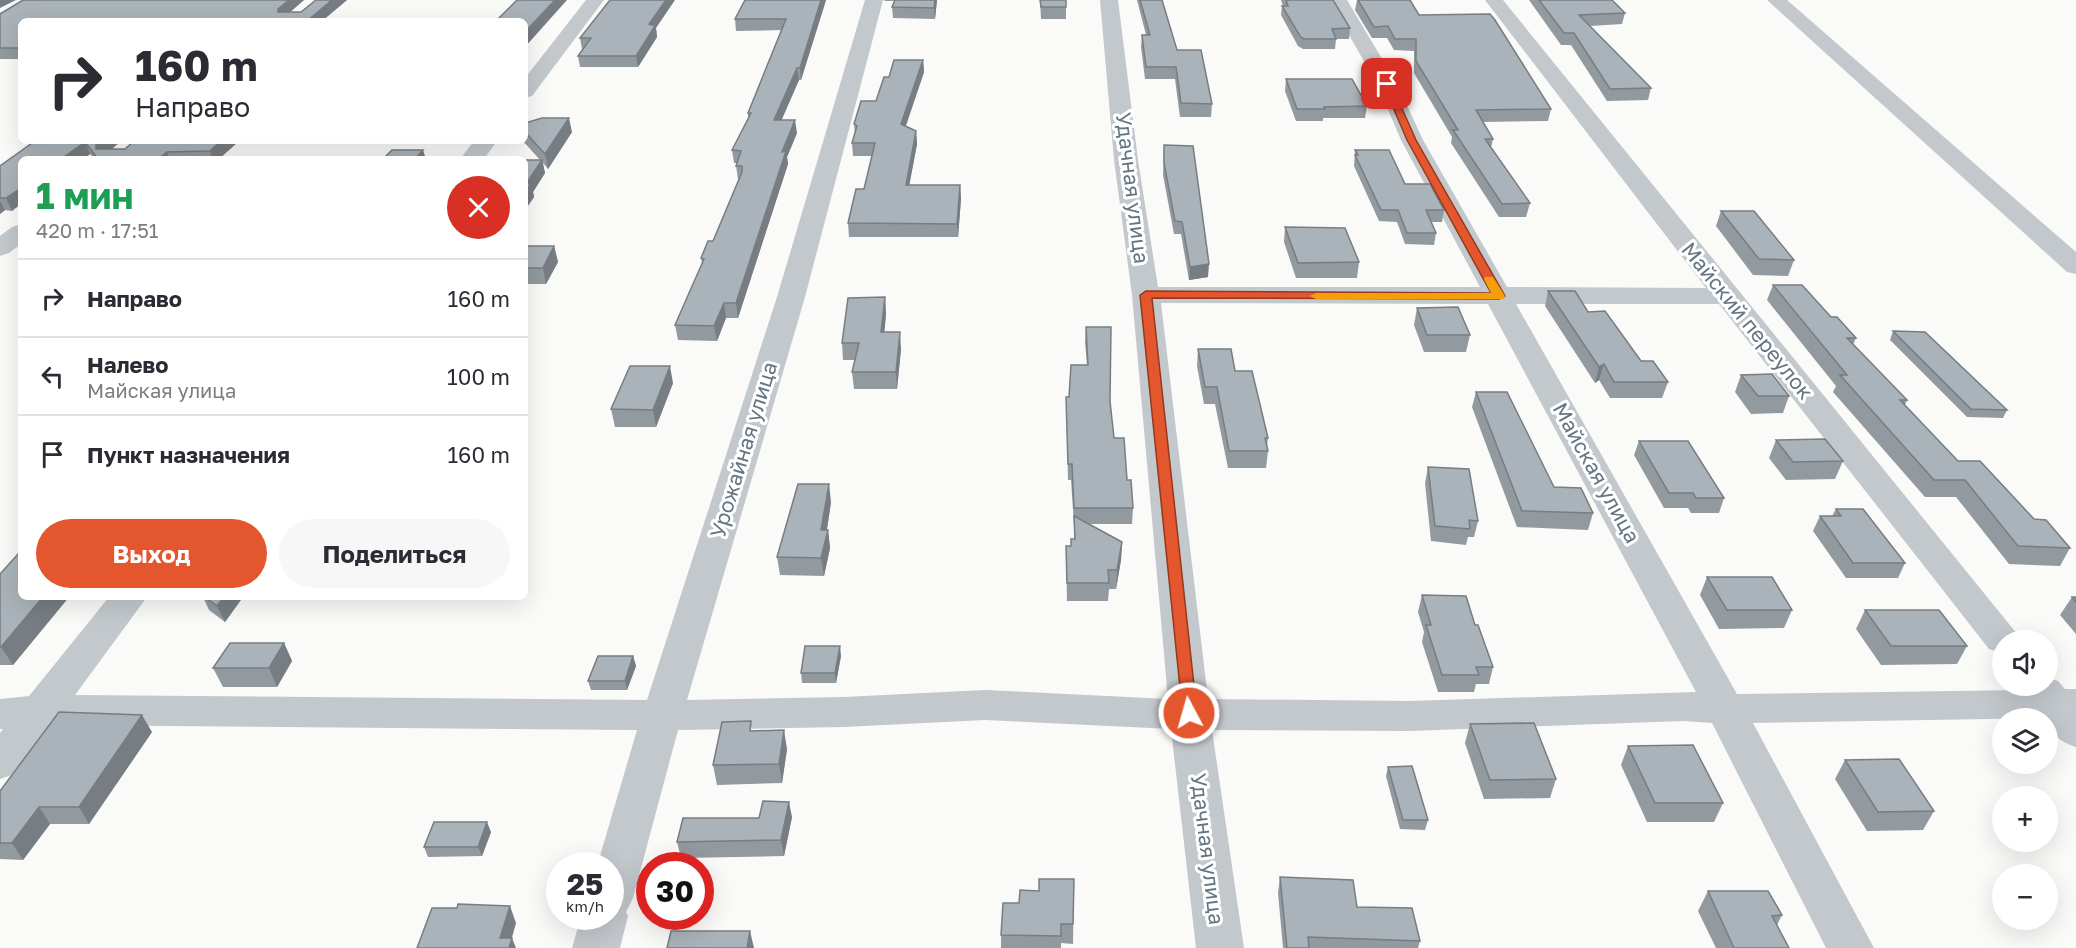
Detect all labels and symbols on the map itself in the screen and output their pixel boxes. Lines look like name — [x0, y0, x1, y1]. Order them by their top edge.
pin — [1361, 58, 1412, 109]
street label: Удачная улица — [1111, 111, 1155, 265]
street label: Майский переулок — [1676, 236, 1819, 404]
street label: Урожайная улица — [704, 358, 782, 541]
street label: Майская улица — [1548, 398, 1646, 547]
position arrow — [1157, 681, 1221, 745]
street label: Удачная улица — [1186, 772, 1230, 926]
speed limit sign: 30 — [636, 852, 714, 930]

